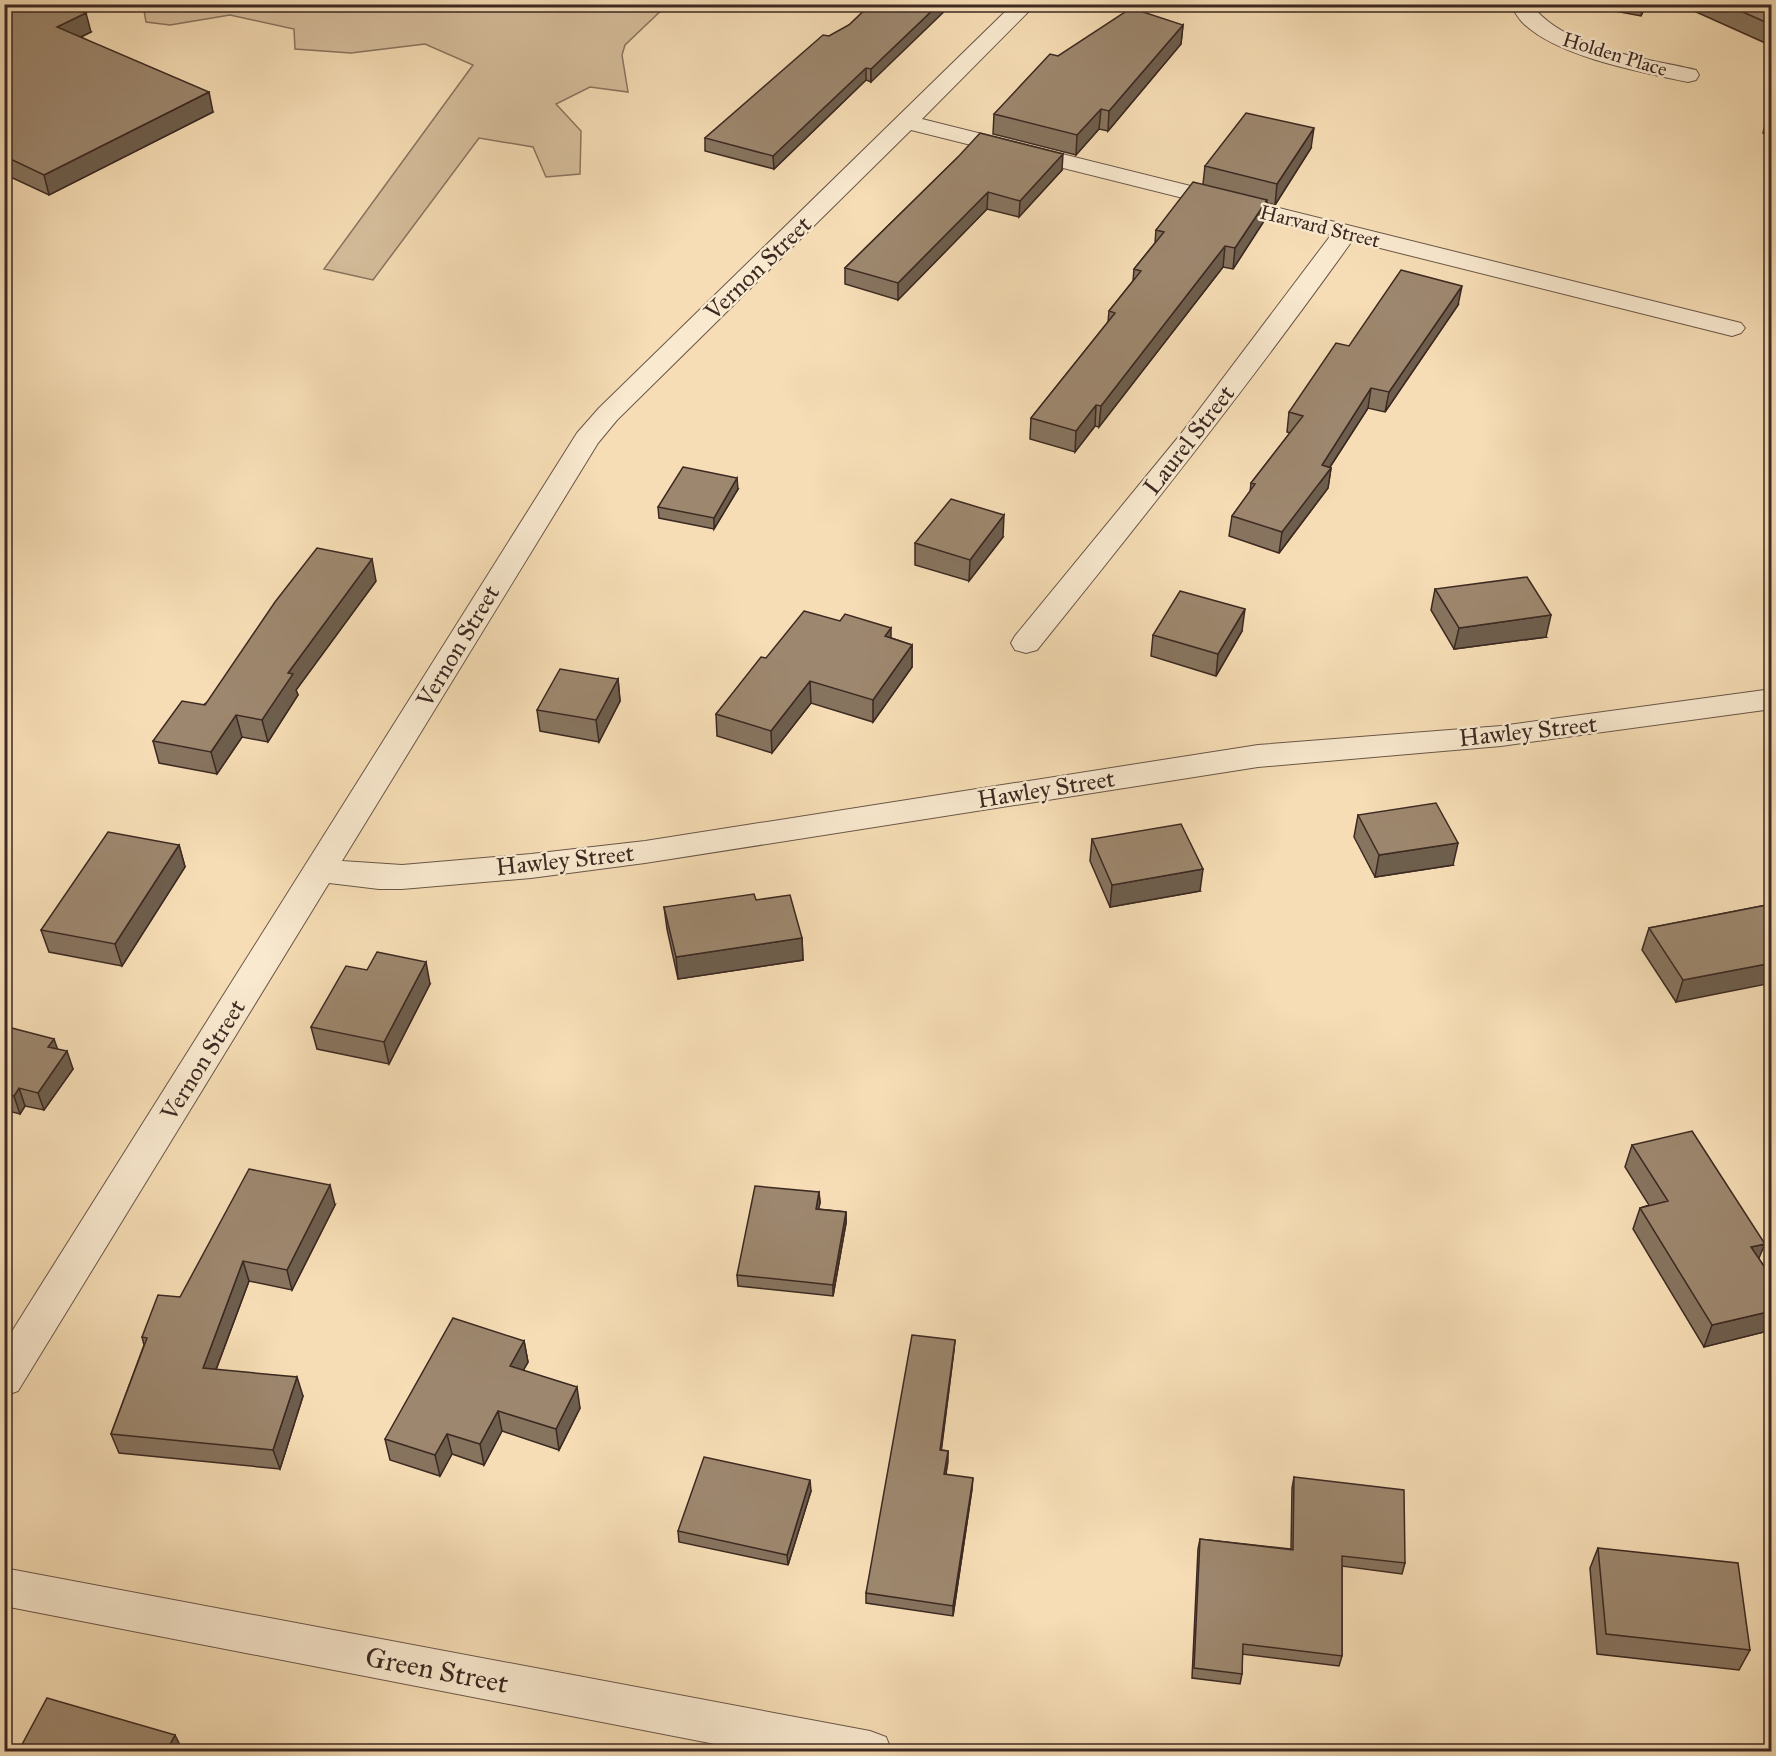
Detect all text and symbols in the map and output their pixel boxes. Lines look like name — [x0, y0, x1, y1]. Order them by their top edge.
street label: Holden Place — [1560, 27, 1670, 81]
street label: Harvard Street — [1257, 199, 1383, 253]
street label: Vernon Street — [698, 209, 818, 327]
street label: Laurel Street — [1137, 379, 1241, 501]
street label: Vernon Street — [409, 579, 506, 713]
street label: Hawley Street — [1457, 709, 1599, 753]
street label: Hawley Street — [975, 763, 1117, 815]
street label: Hawley Street — [494, 838, 636, 882]
street label: Vernon Street — [153, 994, 252, 1127]
street label: Green Street — [363, 1639, 512, 1701]

